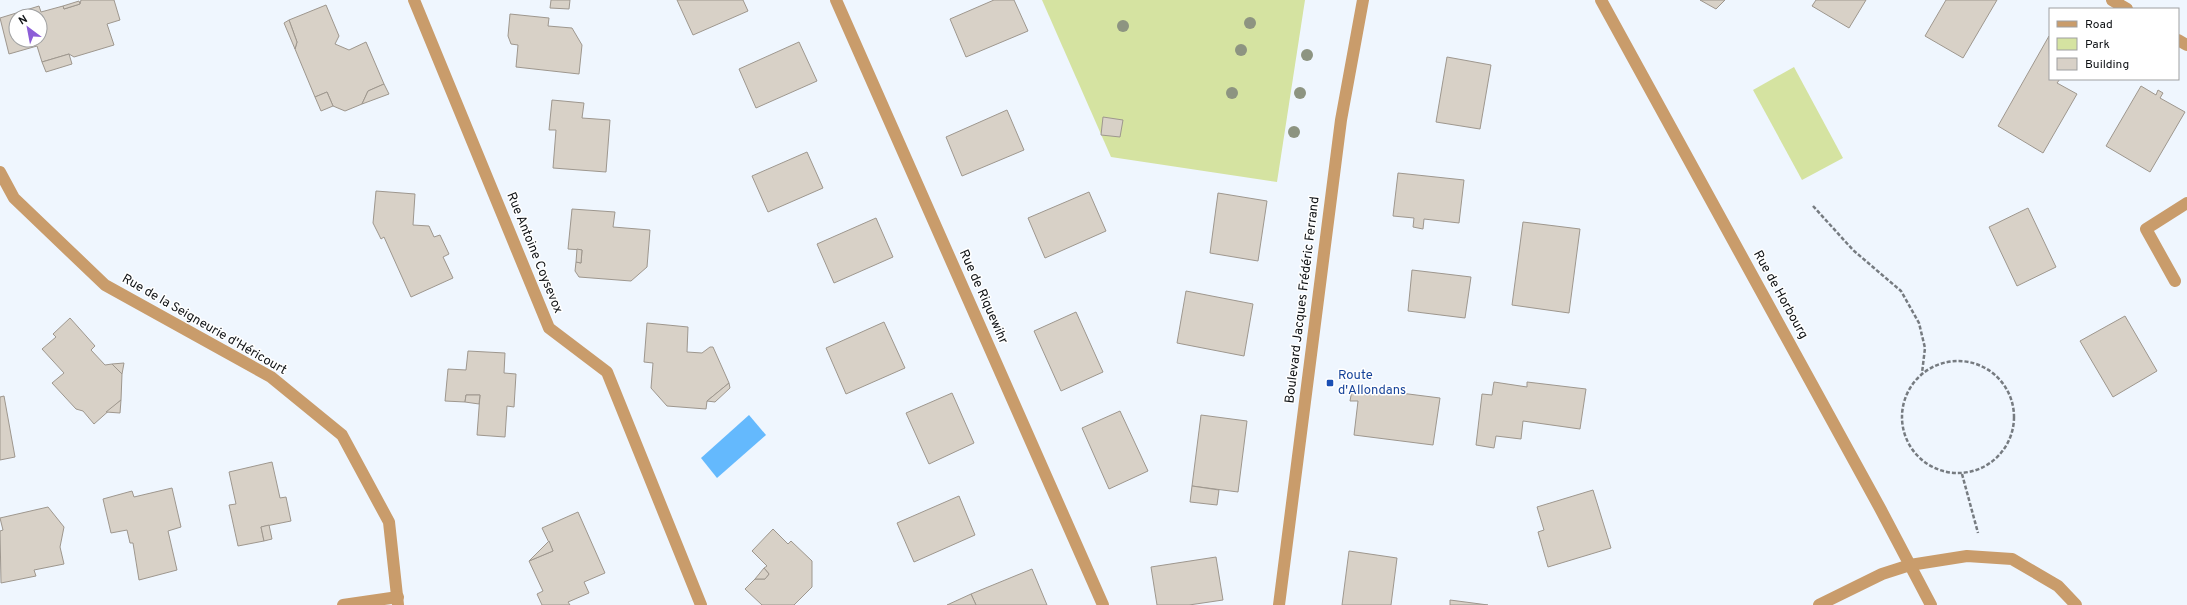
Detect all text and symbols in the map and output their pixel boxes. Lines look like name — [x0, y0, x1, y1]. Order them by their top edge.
north arrow — [8, 8, 48, 48]
legend — [2049, 8, 2179, 80]
text: N — [16, 12, 30, 28]
text: Road — [2085, 17, 2113, 33]
text: Park — [2085, 37, 2110, 53]
text: Building — [2085, 57, 2129, 73]
street label: Rue Antoine Coysevox — [502, 190, 566, 316]
street label: Boulevard Jacques Frédéric Ferrand — [1282, 196, 1324, 404]
street label: Rue de Riquewihr — [955, 247, 1011, 347]
street label: Rue de Horbourg — [1749, 248, 1811, 342]
street label: Rue de la Seigneurie d'Héricourt — [119, 271, 289, 379]
place label: Route d'Allondans — [1338, 368, 1406, 399]
marker: Route d'Allondans — [1325, 378, 1335, 388]

